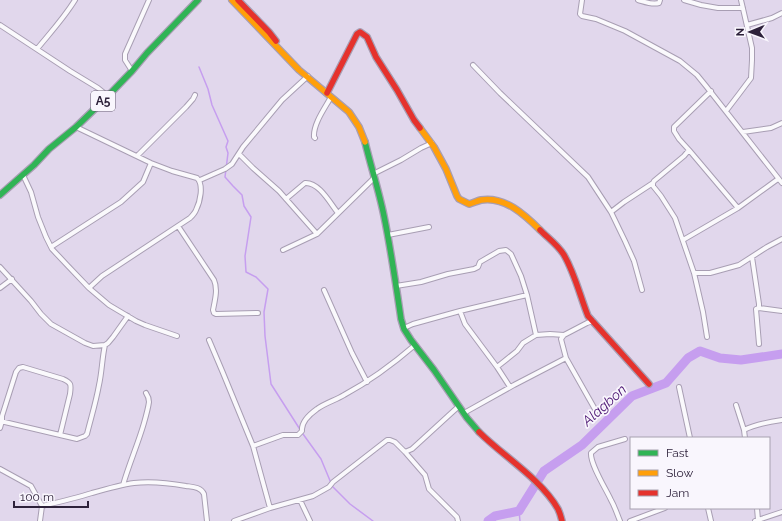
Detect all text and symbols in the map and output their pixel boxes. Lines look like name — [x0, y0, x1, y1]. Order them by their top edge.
north arrow — [730, 12, 770, 52]
text: N — [734, 28, 747, 36]
road number: A5 — [91, 91, 115, 111]
water label: Alagbon — [578, 381, 629, 430]
legend — [630, 437, 770, 509]
text: Fast — [666, 446, 689, 460]
text: Slow — [666, 466, 693, 480]
scale bar — [14, 483, 88, 509]
text: Jam — [666, 486, 689, 500]
text: 100 m — [20, 490, 54, 504]

